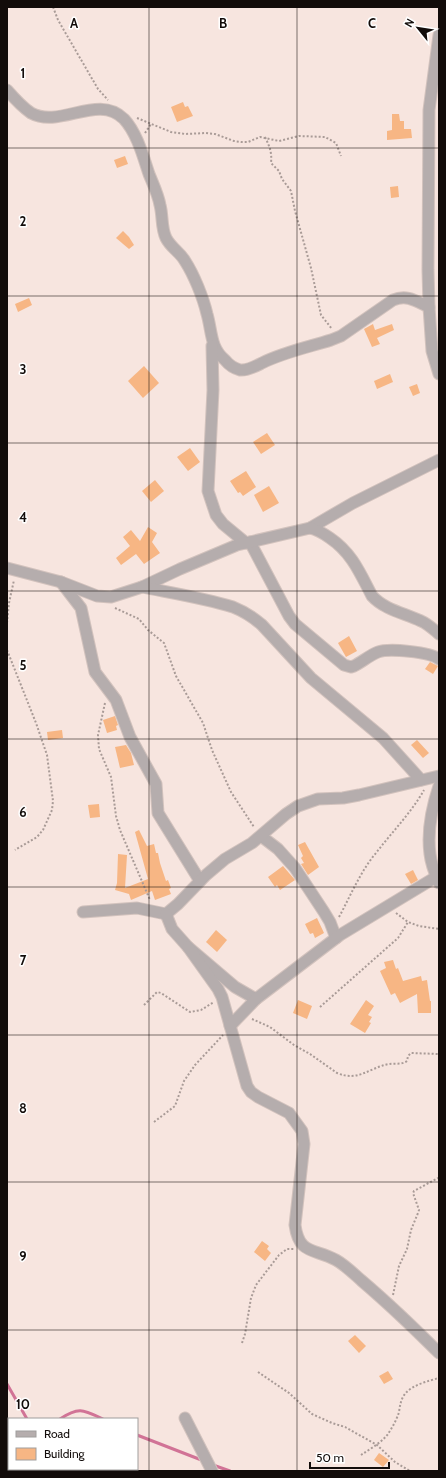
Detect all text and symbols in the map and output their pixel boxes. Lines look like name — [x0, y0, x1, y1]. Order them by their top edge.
north arrow — [398, 8, 438, 48]
text: A — [70, 15, 79, 31]
text: B — [219, 15, 227, 31]
text: C — [368, 15, 376, 31]
text: N — [401, 16, 417, 30]
text: 1 — [21, 65, 25, 81]
text: 2 — [20, 213, 27, 229]
text: 3 — [19, 361, 27, 377]
text: 4 — [19, 509, 27, 525]
text: 5 — [20, 657, 27, 673]
text: 6 — [19, 804, 27, 820]
text: 7 — [20, 952, 27, 968]
text: 8 — [19, 1100, 27, 1116]
text: 9 — [19, 1248, 27, 1264]
text: 10 — [16, 1396, 30, 1412]
legend — [8, 1418, 138, 1470]
text: Road — [44, 1426, 70, 1441]
scale bar — [310, 1444, 389, 1470]
text: Building — [44, 1446, 86, 1461]
text: 50 m — [316, 1450, 344, 1465]

